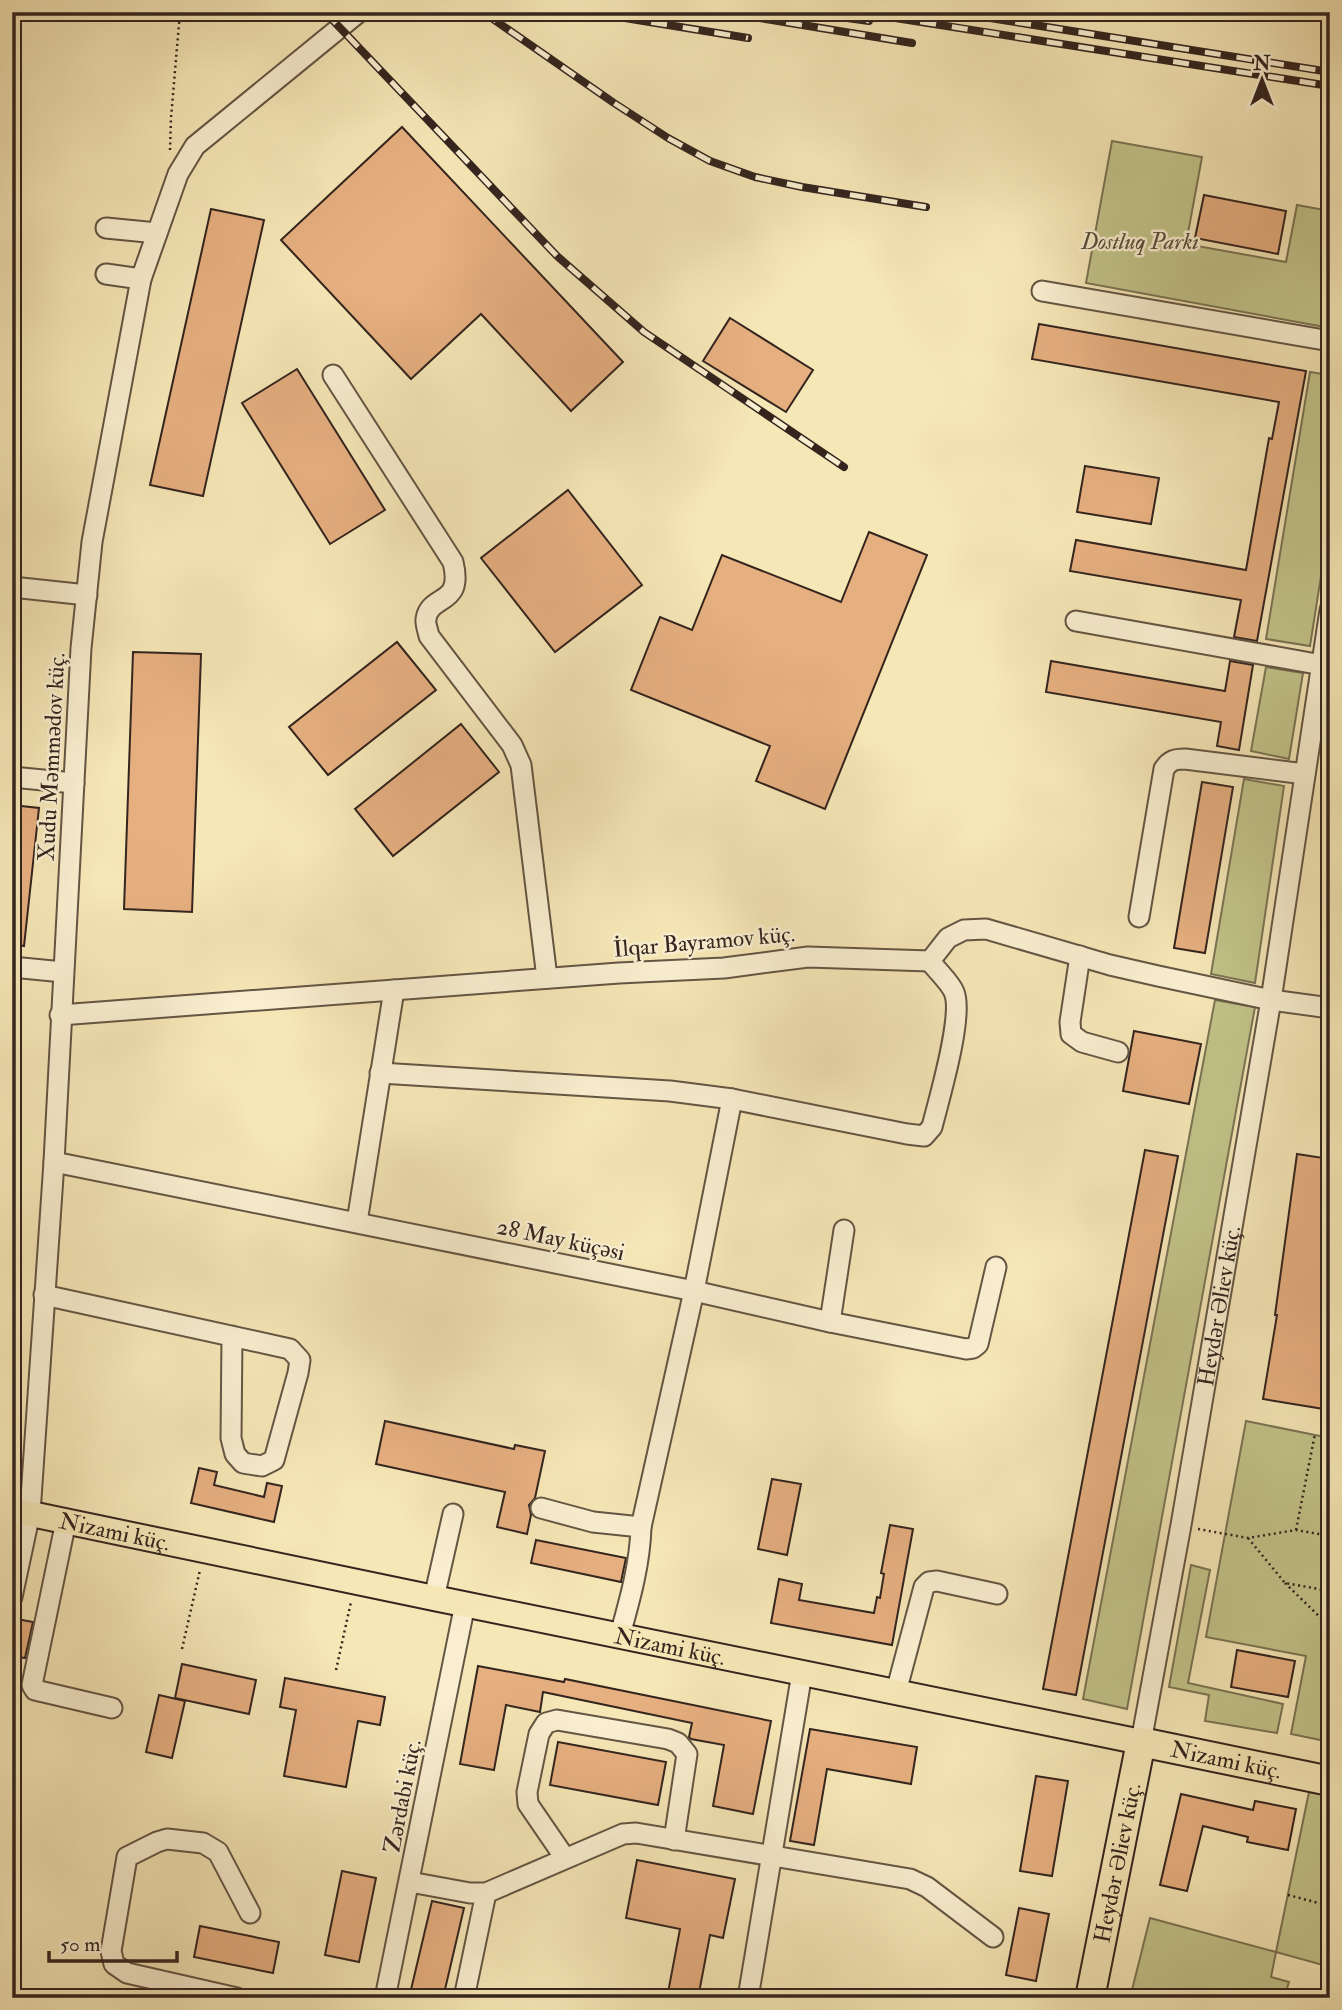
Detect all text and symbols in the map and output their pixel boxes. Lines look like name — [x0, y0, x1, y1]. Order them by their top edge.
north arrow — [1226, 46, 1296, 116]
text: N — [1252, 52, 1271, 76]
park label: Dostluq Parkı — [1080, 227, 1199, 256]
street label: Xudu Məmmədov küç. — [32, 652, 71, 862]
street label: İlqar Bayramov küç. — [612, 919, 796, 964]
street label: 28 May küçəsi — [494, 1212, 627, 1267]
street label: Heydər Əliev küç. — [1191, 1223, 1247, 1388]
street label: Nizami küç. — [57, 1506, 173, 1558]
street label: Nizami küç. — [612, 1621, 728, 1672]
street label: Nizami küç. — [1168, 1734, 1284, 1786]
street label: Zərdabi küç. — [377, 1737, 428, 1855]
street label: Heydər Əliev küç. — [1087, 1780, 1148, 1945]
scale bar — [49, 1919, 177, 1963]
text: 50 m — [60, 1931, 101, 1958]

